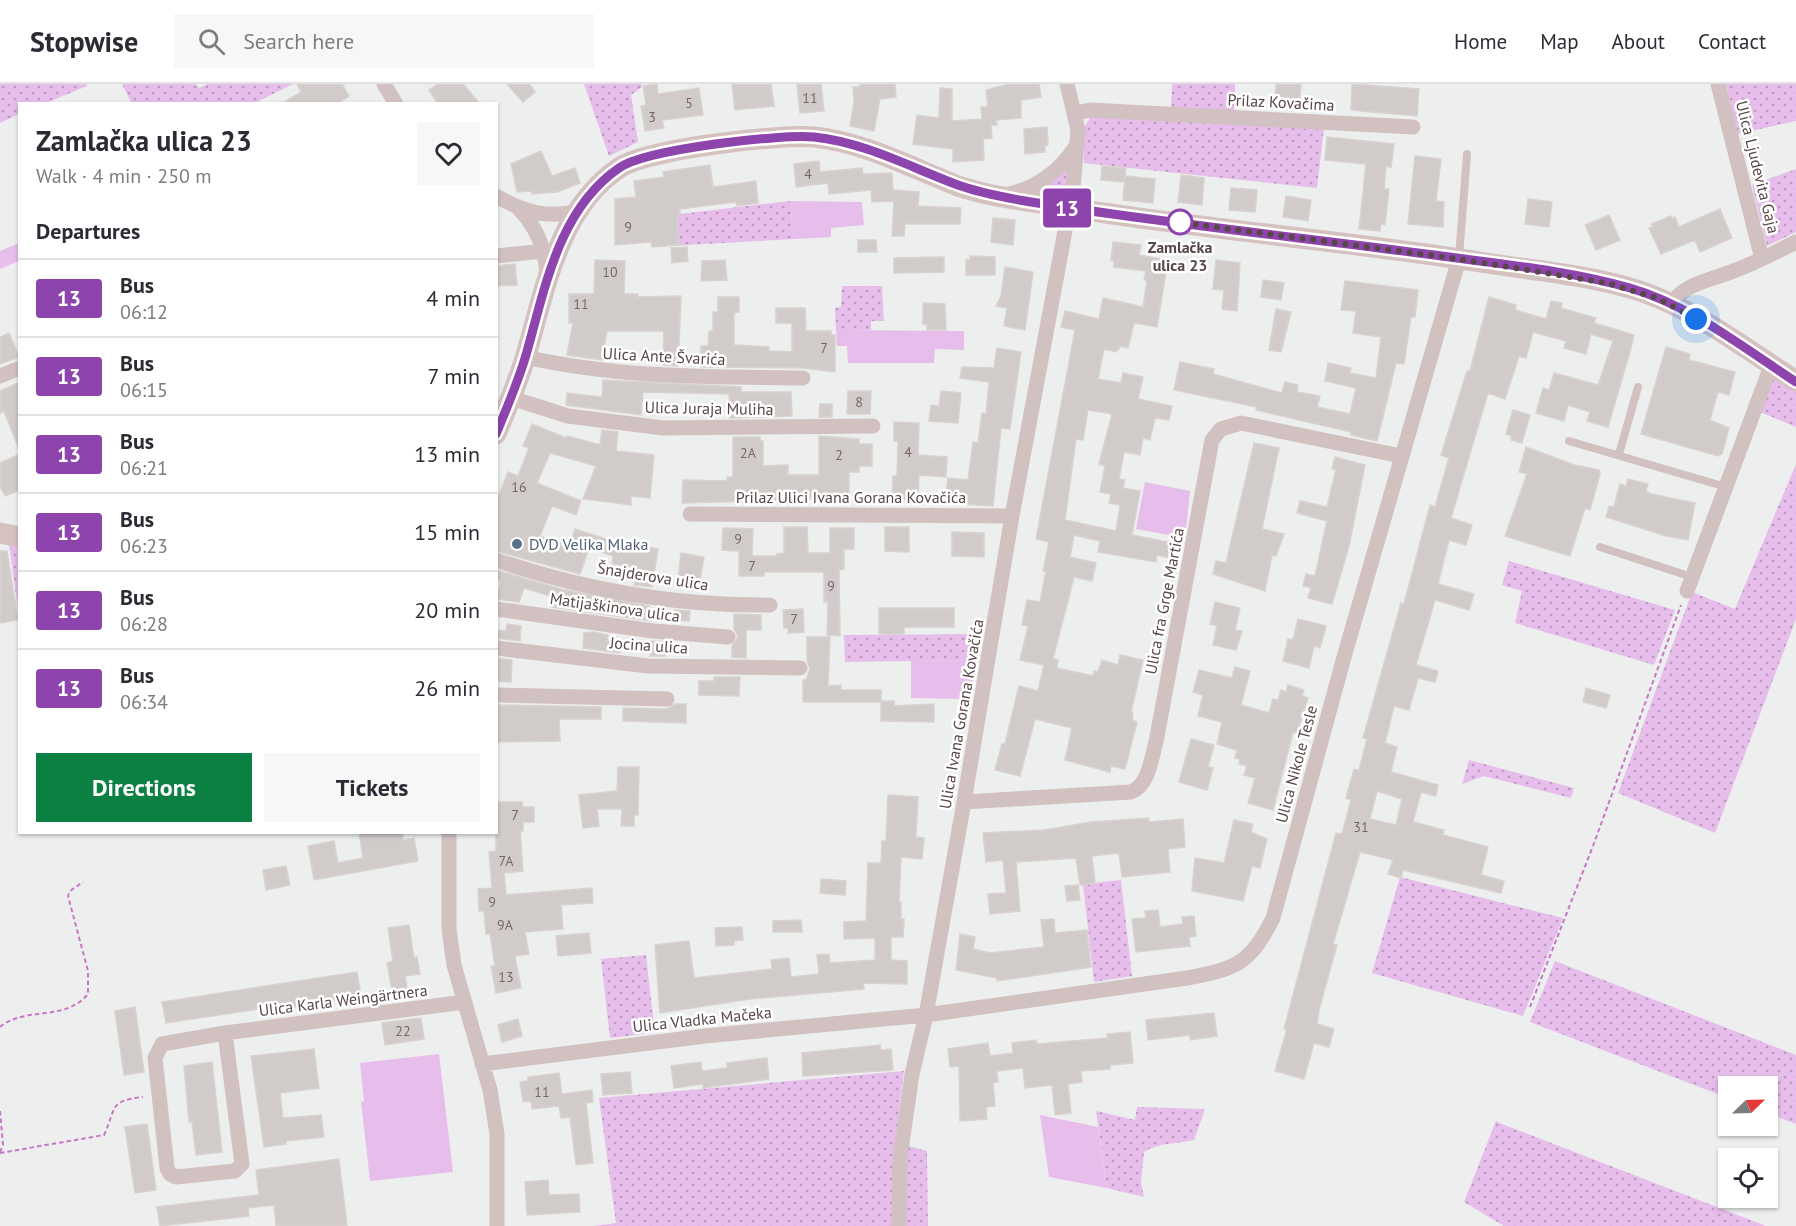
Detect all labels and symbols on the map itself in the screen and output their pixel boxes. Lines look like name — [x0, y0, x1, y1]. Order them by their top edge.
house number: 11 — [802, 89, 818, 107]
street label: Prilaz Kovačima — [1227, 89, 1335, 115]
house number: 5 — [685, 94, 693, 112]
street label: Ulica Ljudevita Gaja — [1732, 99, 1784, 235]
house number: 3 — [648, 108, 656, 126]
house number: 4 — [804, 165, 812, 183]
line badge: 13 — [1040, 188, 1094, 228]
marker: Zamlačka ulica 23 — [1167, 209, 1193, 235]
house number: 9 — [624, 218, 632, 236]
place label: Zamlačka ulica 23 — [1148, 237, 1212, 275]
house number: 10 — [602, 263, 618, 281]
house number: 11 — [573, 295, 589, 313]
your location — [1681, 304, 1711, 334]
house number: 7 — [820, 339, 828, 357]
street label: Ulica Ante Švarića — [602, 343, 726, 369]
house number: 8 — [855, 393, 863, 411]
street label: Ulica Juraja Muliha — [644, 397, 774, 419]
house number: 4 — [904, 443, 912, 461]
house number: 2A — [740, 444, 757, 462]
house number: 2 — [835, 446, 843, 464]
house number: 16 — [511, 478, 527, 496]
street label: Prilaz Ulici Ivana Gorana Kovačića — [736, 487, 966, 507]
street label: Ulica fra Grge Martića — [1140, 526, 1188, 676]
house number: 9 — [734, 530, 742, 548]
place label: DVD Velika Mlaka — [529, 534, 648, 554]
marker: DVD Velika Mlaka — [510, 537, 524, 551]
street label: Šnajderova ulica — [596, 557, 710, 595]
house number: 7 — [748, 557, 756, 575]
house number: 9 — [827, 577, 835, 595]
street label: Matijaškinova ulica — [549, 588, 681, 626]
house number: 7 — [790, 610, 798, 628]
street label: Ulica Ivana Gorana Kovačića — [934, 617, 988, 811]
street label: Jocina ulica — [608, 632, 689, 658]
street label: Ulica Nikole Tesle — [1271, 703, 1321, 825]
house number: 7 — [511, 806, 519, 824]
house number: 31 — [1353, 818, 1369, 836]
house number: 7A — [498, 852, 514, 870]
house number: 9 — [488, 893, 496, 911]
house number: 9A — [497, 916, 514, 934]
house number: 13 — [498, 968, 514, 986]
street label: Ulica Karla Weingärtnera — [257, 980, 429, 1020]
street label: Ulica Vladka Mačeka — [631, 1002, 773, 1036]
house number: 22 — [395, 1022, 411, 1040]
north arrow — [1718, 1076, 1778, 1136]
house number: 11 — [534, 1083, 550, 1101]

